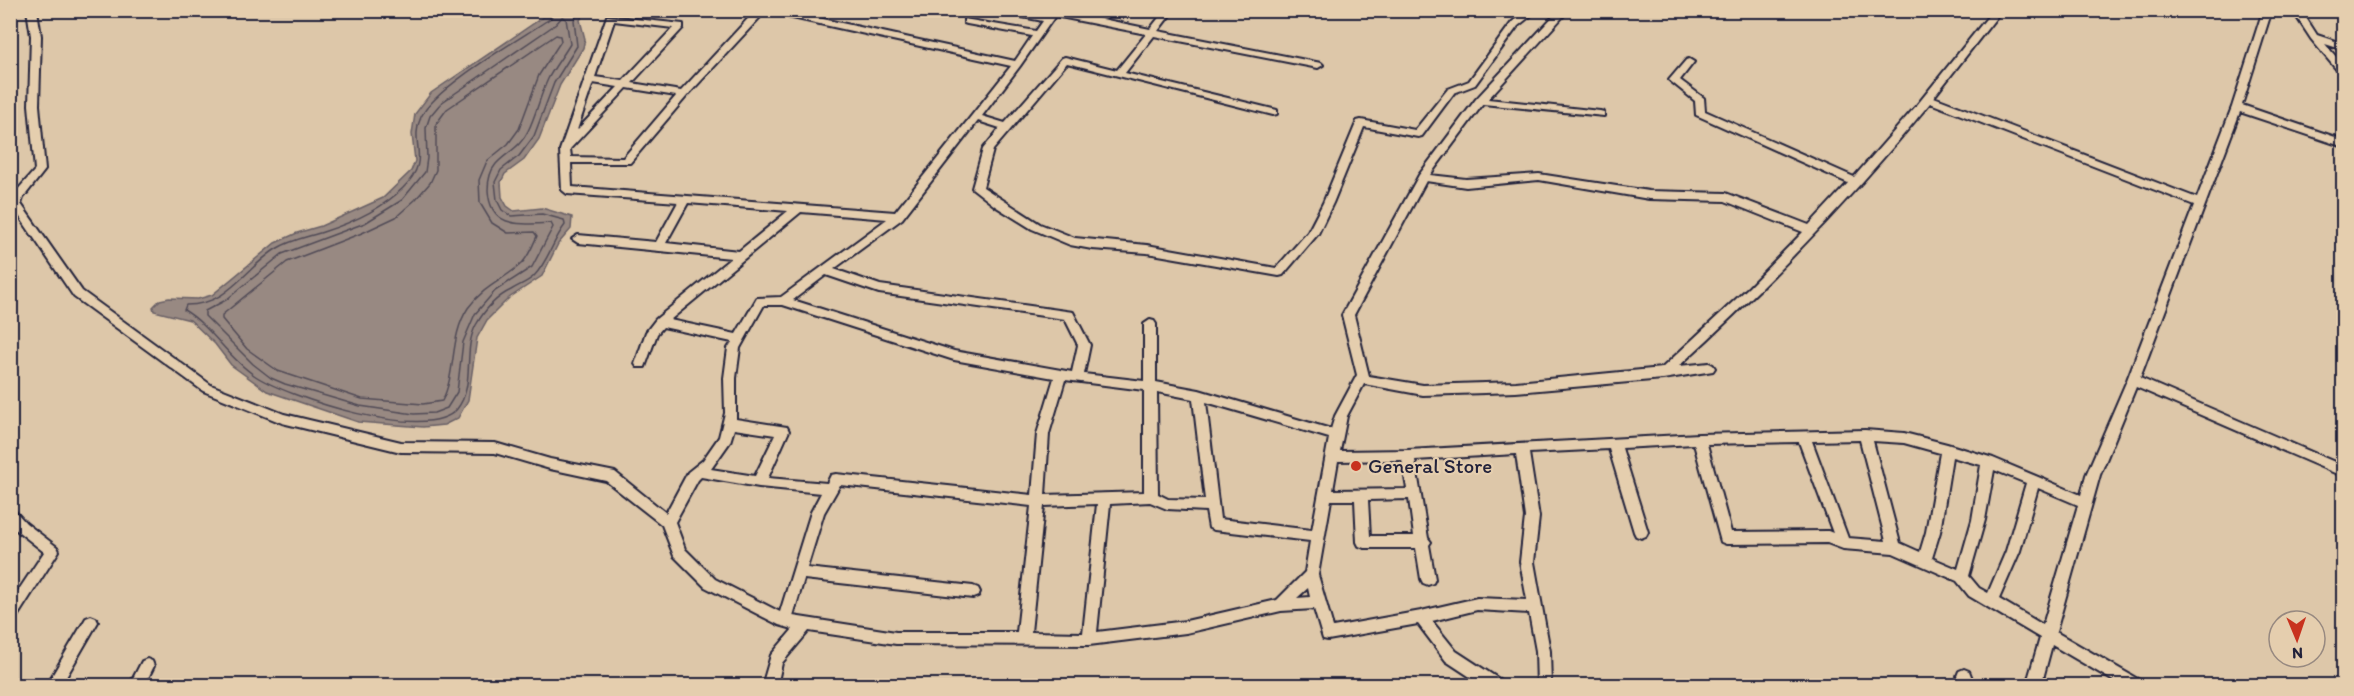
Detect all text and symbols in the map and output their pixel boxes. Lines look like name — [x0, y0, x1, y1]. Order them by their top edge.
place label: General Store — [1368, 453, 1492, 478]
marker: General Store — [1349, 459, 1363, 473]
north arrow — [2267, 609, 2327, 669]
text: N — [2292, 644, 2303, 663]

